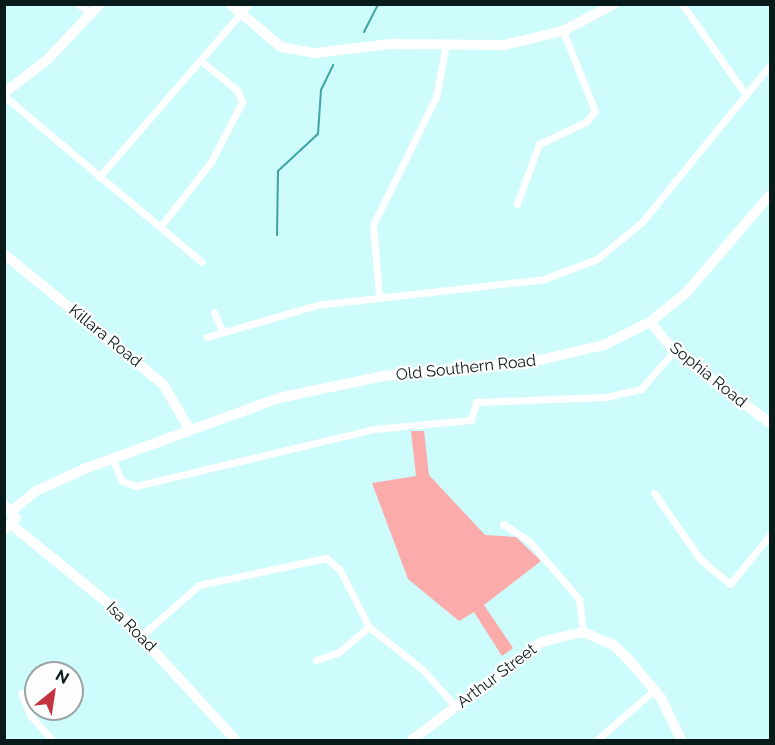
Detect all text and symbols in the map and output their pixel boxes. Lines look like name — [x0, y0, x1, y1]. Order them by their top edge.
street label: Killara Road — [65, 301, 145, 371]
street label: Sophia Road — [666, 338, 750, 412]
street label: Old Southern Road — [395, 351, 537, 385]
street label: Isa Road — [102, 598, 160, 656]
street label: Arthur Street — [453, 640, 541, 712]
north arrow — [24, 661, 84, 721]
text: N — [52, 665, 72, 688]

